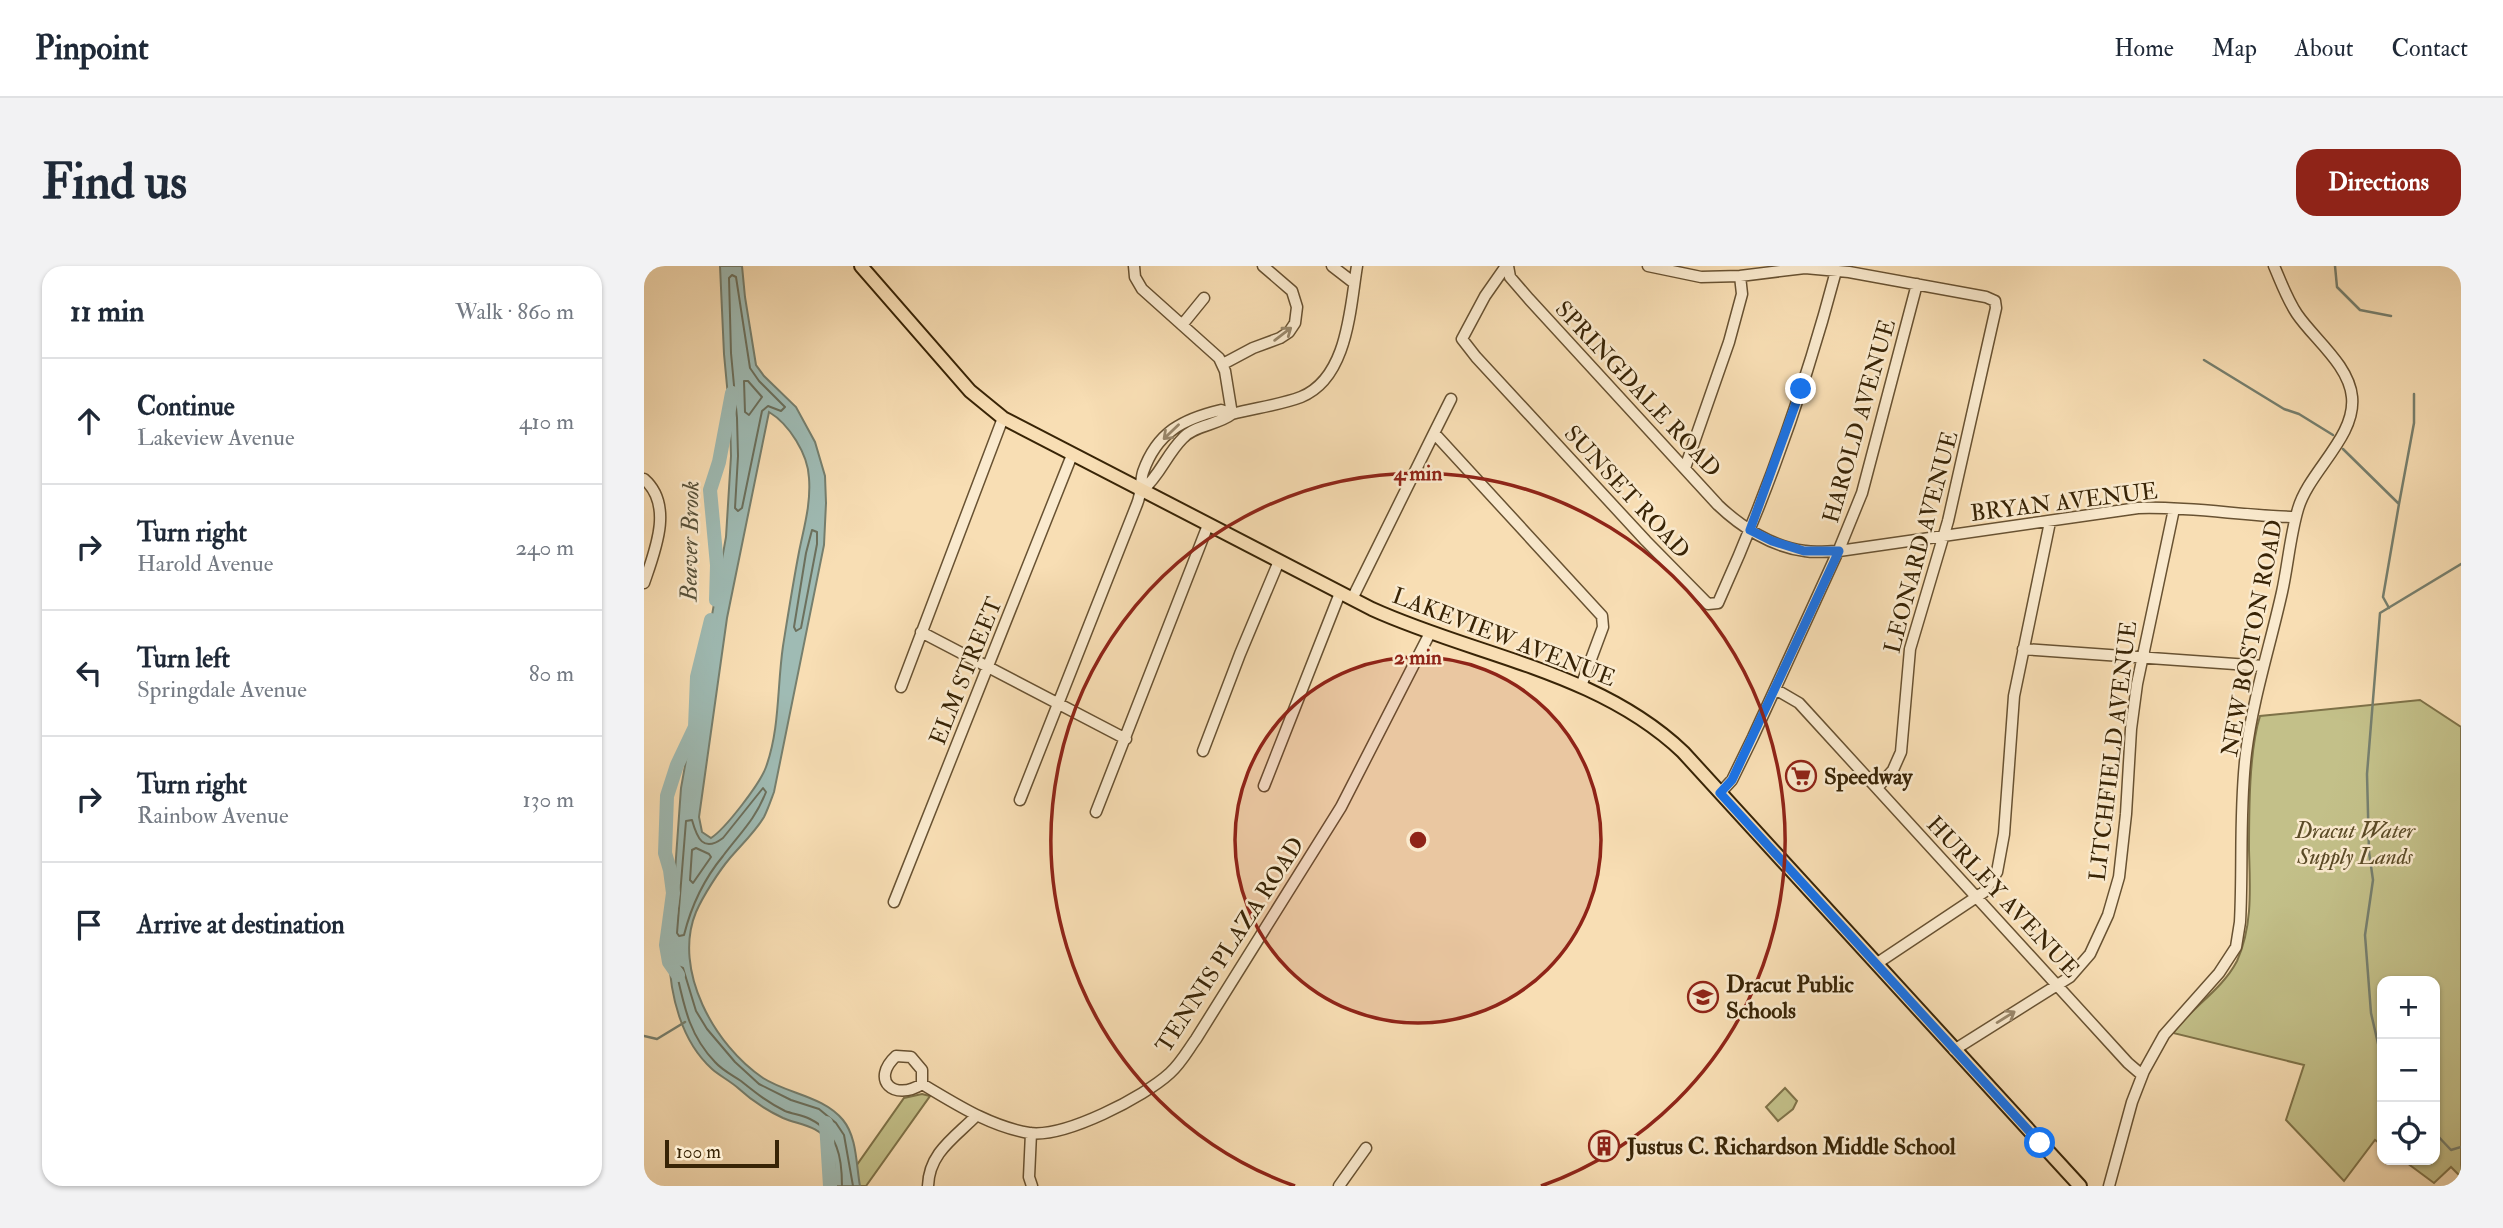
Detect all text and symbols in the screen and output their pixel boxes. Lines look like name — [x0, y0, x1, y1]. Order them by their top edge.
text: Pinpoint — [35, 28, 149, 69]
text: Home — [2114, 33, 2174, 64]
text: Map — [2212, 33, 2257, 64]
text: About — [2295, 33, 2354, 64]
text: Contact — [2392, 33, 2468, 64]
button: Directions — [2296, 149, 2461, 216]
text: Find us — [42, 152, 187, 213]
text: 11 min — [70, 293, 144, 330]
street label: SPRINGDALE ROAD — [1549, 295, 1727, 483]
text: Walk · 860 m — [455, 297, 574, 326]
street label: HAROLD AVENUE — [1816, 316, 1902, 526]
one-way arrow — [1273, 326, 1292, 341]
route end — [1785, 373, 1816, 404]
text: Continue — [137, 391, 235, 423]
icon: ahead — [70, 402, 108, 440]
text: 410 m — [519, 407, 574, 436]
street label: SUNSET ROAD — [1558, 419, 1696, 565]
text: Lakeview Avenue — [137, 423, 295, 452]
one-way arrow — [1163, 423, 1180, 440]
street label: LEONARD AVENUE — [1877, 428, 1965, 656]
text: 4 min — [1393, 460, 1442, 487]
street label: BRYAN AVENUE — [1969, 476, 2159, 528]
water label: Beaver Brook — [673, 480, 707, 603]
text: Turn right — [137, 517, 247, 549]
street label: NEW BOSTON ROAD — [2215, 517, 2289, 759]
icon: right — [70, 528, 108, 566]
text: 240 m — [515, 533, 574, 562]
text: Harold Avenue — [137, 549, 273, 578]
street label: LAKEVIEW AVENUE — [1388, 581, 1620, 693]
street label: ELM STREET — [923, 593, 1009, 749]
street label: LITCHFIELD AVENUE — [2083, 619, 2143, 883]
text: Turn left — [137, 643, 230, 675]
text: 2 min — [1394, 644, 1442, 671]
icon: left — [70, 654, 108, 692]
text: 80 m — [529, 659, 574, 688]
text: Springdale Avenue — [137, 675, 307, 704]
supermarket icon: Speedway — [1784, 759, 1818, 793]
place label: Speedway — [1824, 762, 1913, 792]
text: Turn right — [137, 769, 247, 801]
icon: right — [70, 780, 108, 818]
text: 130 m — [522, 785, 574, 814]
text: Rainbow Avenue — [137, 801, 289, 830]
street label: HURLEY AVENUE — [1920, 810, 2086, 984]
park label: Dracut Water Supply Lands — [2294, 816, 2416, 871]
centre of rings — [1406, 828, 1430, 852]
street label: TENNIS PLAZA ROAD — [1149, 832, 1311, 1058]
icon: arrive — [70, 906, 108, 944]
text: Arrive at destination — [137, 909, 345, 941]
place label: Dracut Public Schools — [1726, 970, 1854, 1025]
map controls — [2377, 976, 2440, 1165]
button: + — [2377, 976, 2440, 1039]
school or university icon: Dracut Public Schools — [1686, 980, 1720, 1014]
one-way arrow — [1996, 1010, 2015, 1025]
button: − — [2377, 1039, 2440, 1102]
button: locate — [2377, 1102, 2440, 1165]
route start — [2024, 1127, 2055, 1158]
building icon: Justus C. Richardson Middle School — [1587, 1129, 1621, 1163]
place label: Justus C. Richardson Middle School — [1626, 1132, 1957, 1162]
scale bar — [665, 1137, 779, 1169]
text: 100 m — [676, 1140, 721, 1164]

